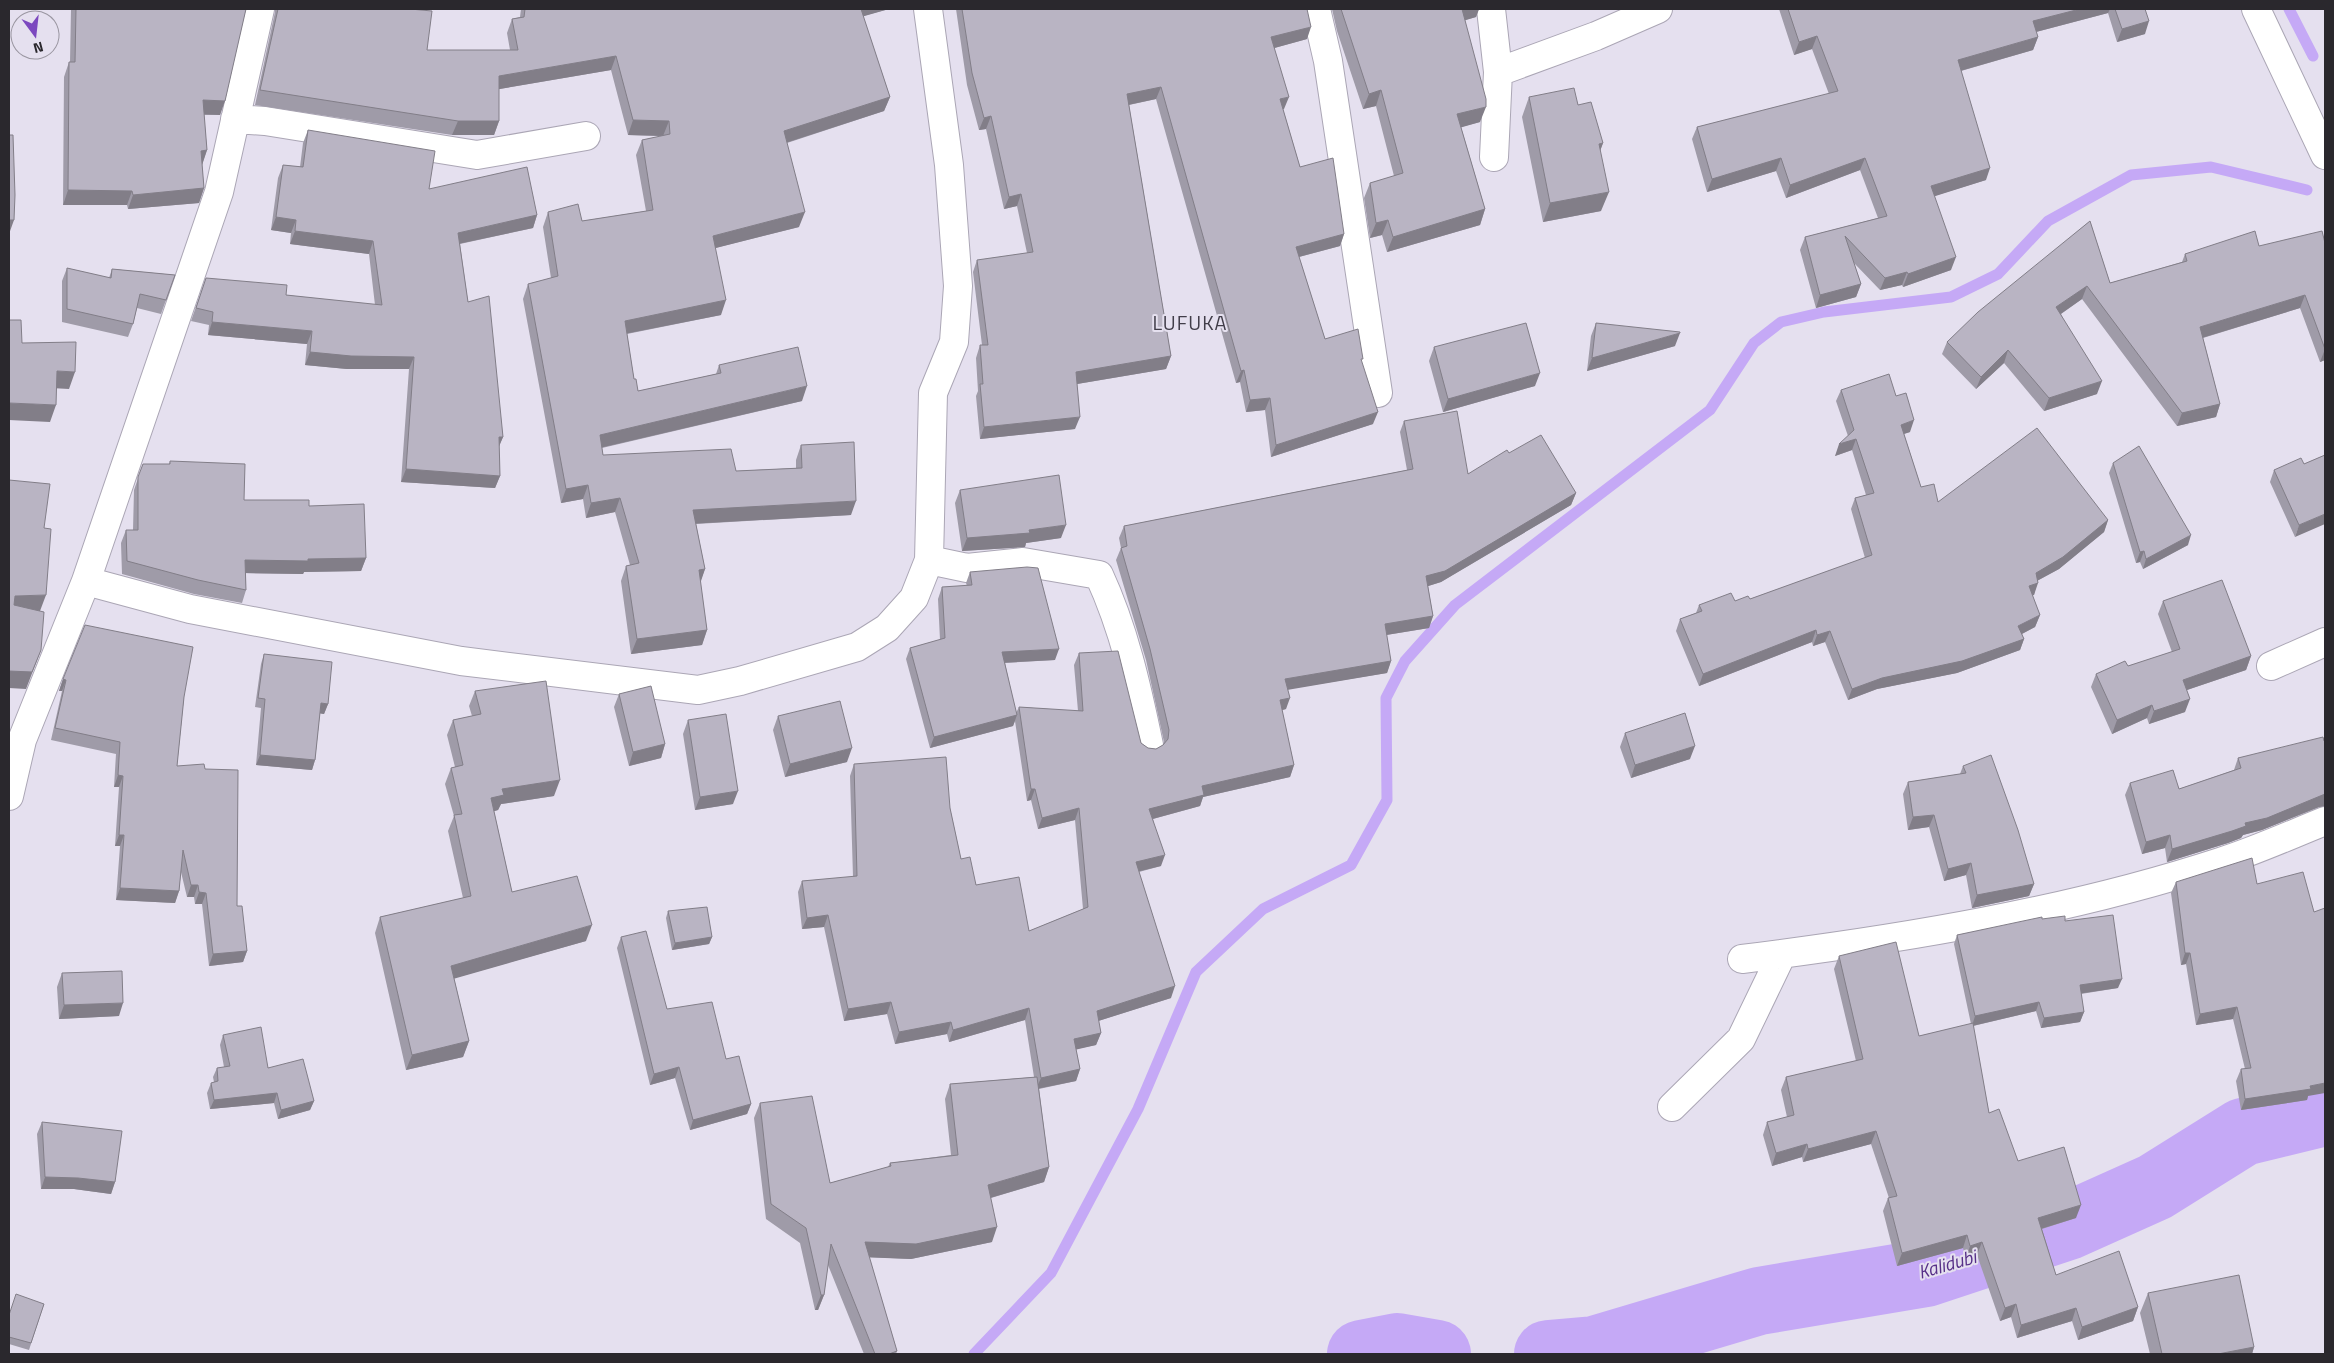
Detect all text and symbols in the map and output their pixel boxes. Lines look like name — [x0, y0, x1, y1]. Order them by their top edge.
north arrow — [10, 10, 60, 60]
text: N — [31, 37, 46, 59]
district label: LUFUKA — [1153, 307, 1227, 338]
water label: Kalidubi — [1914, 1241, 1981, 1286]

